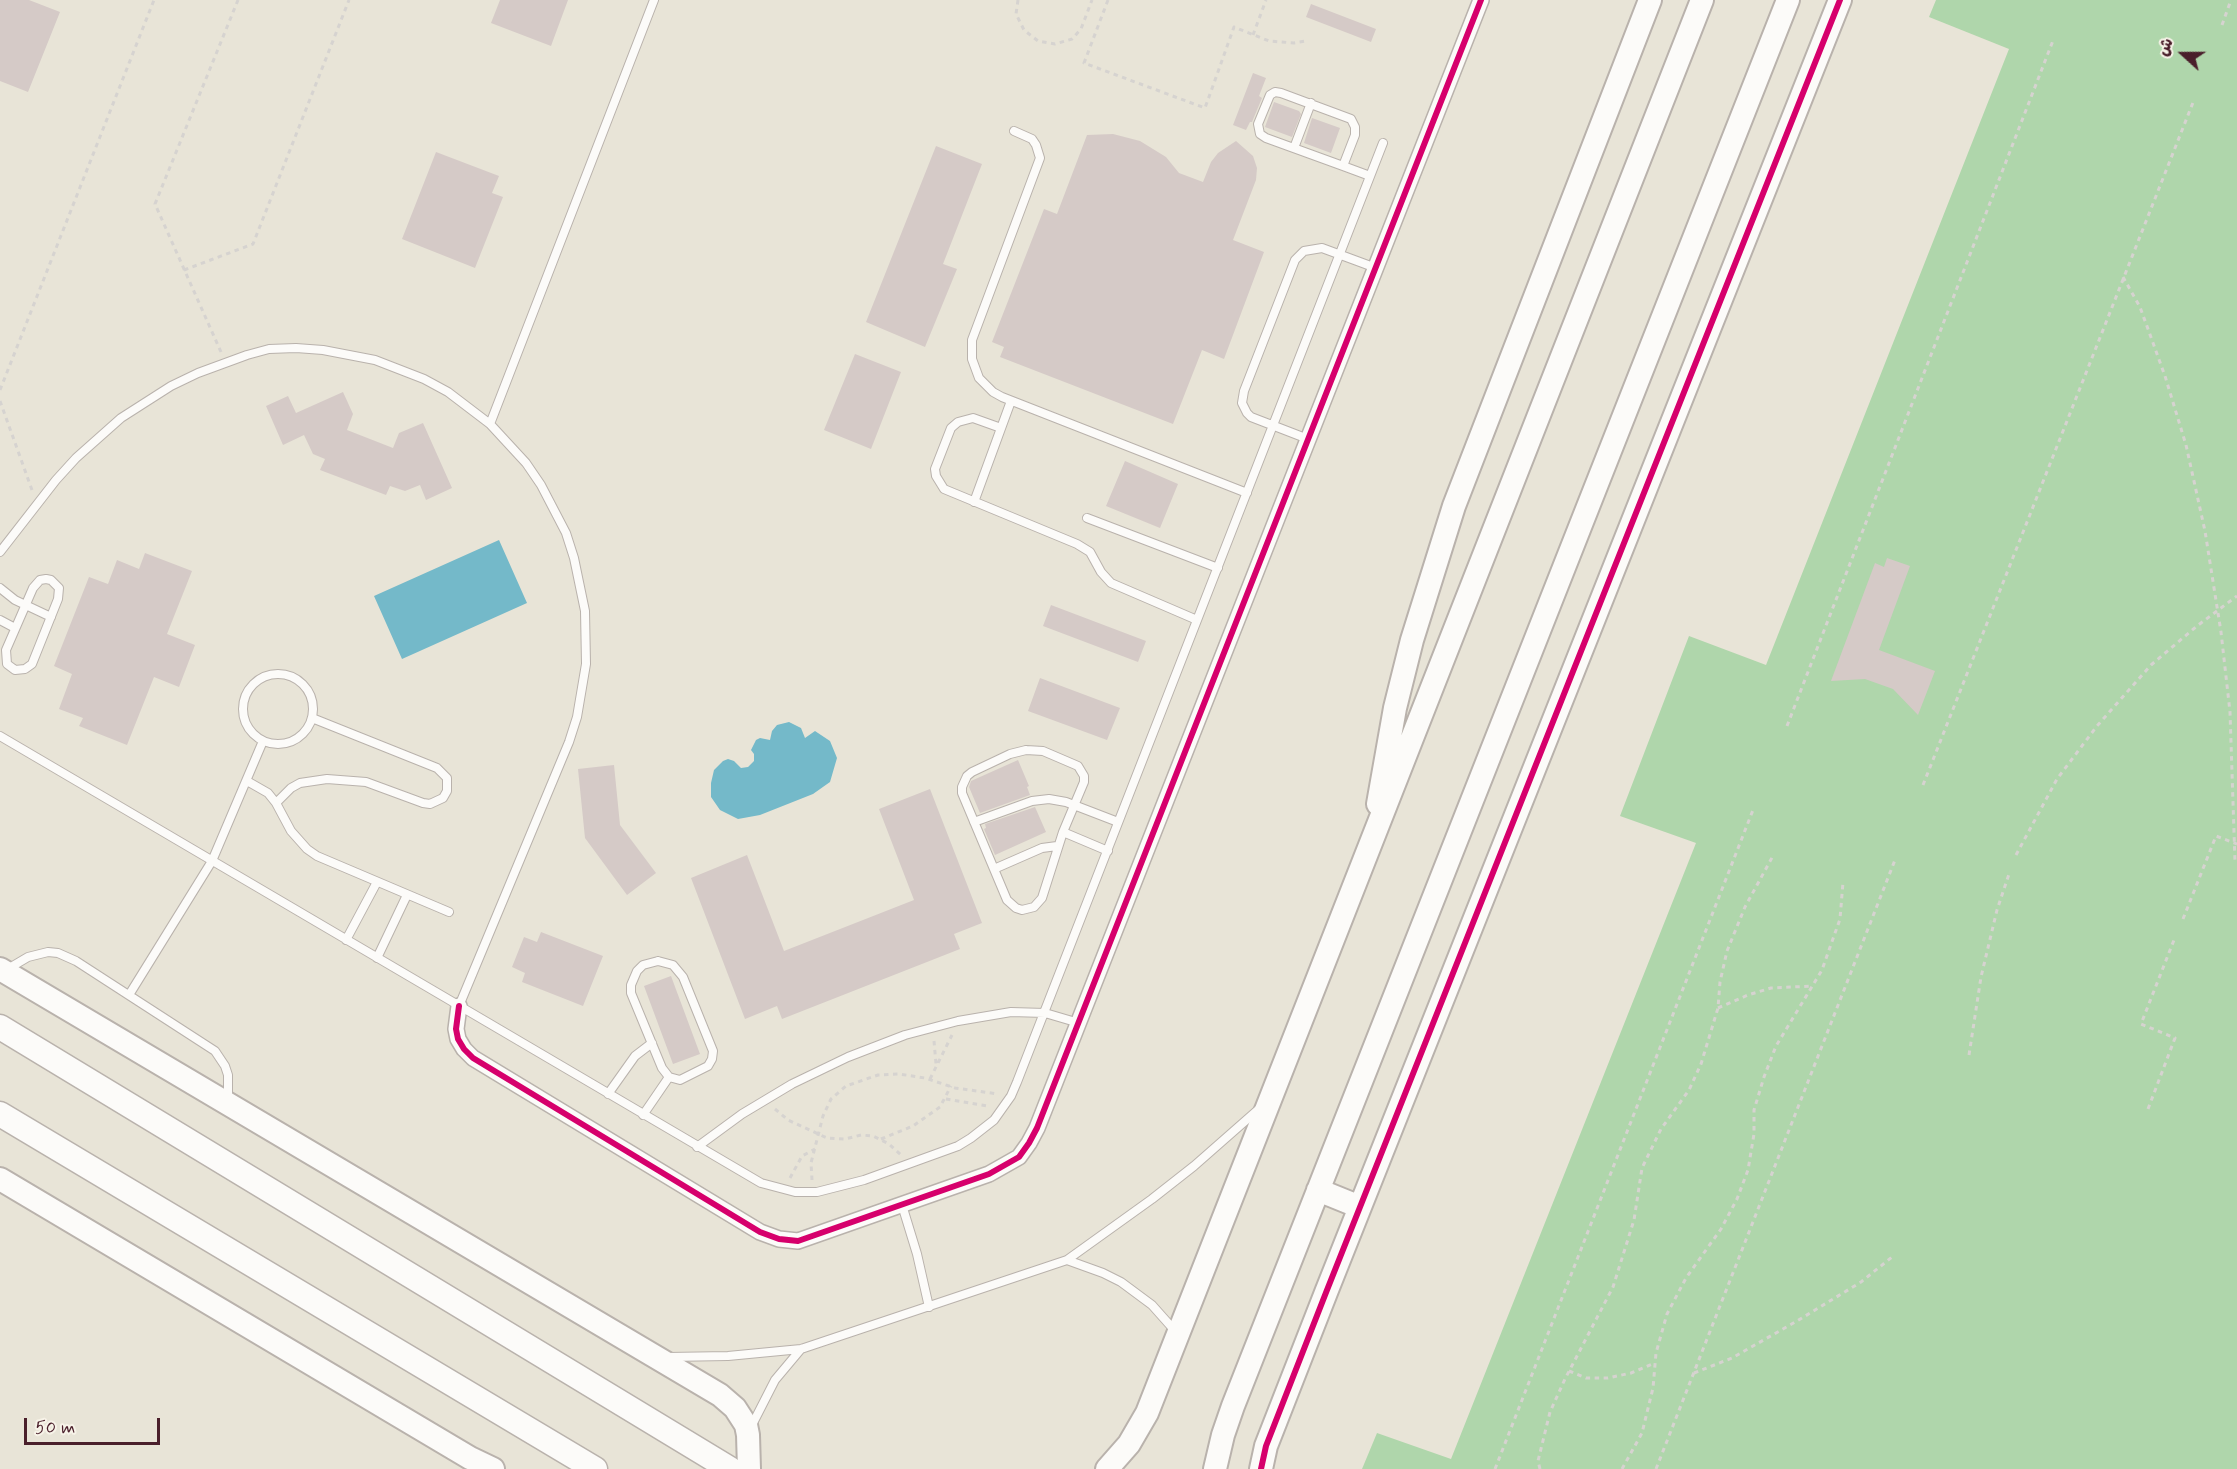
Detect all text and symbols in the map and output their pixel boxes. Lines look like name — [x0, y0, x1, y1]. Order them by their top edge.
north arrow — [2153, 24, 2213, 84]
text: ش — [2153, 35, 2179, 59]
scale bar — [27, 1406, 164, 1444]
text: 50 m — [35, 1416, 75, 1440]

